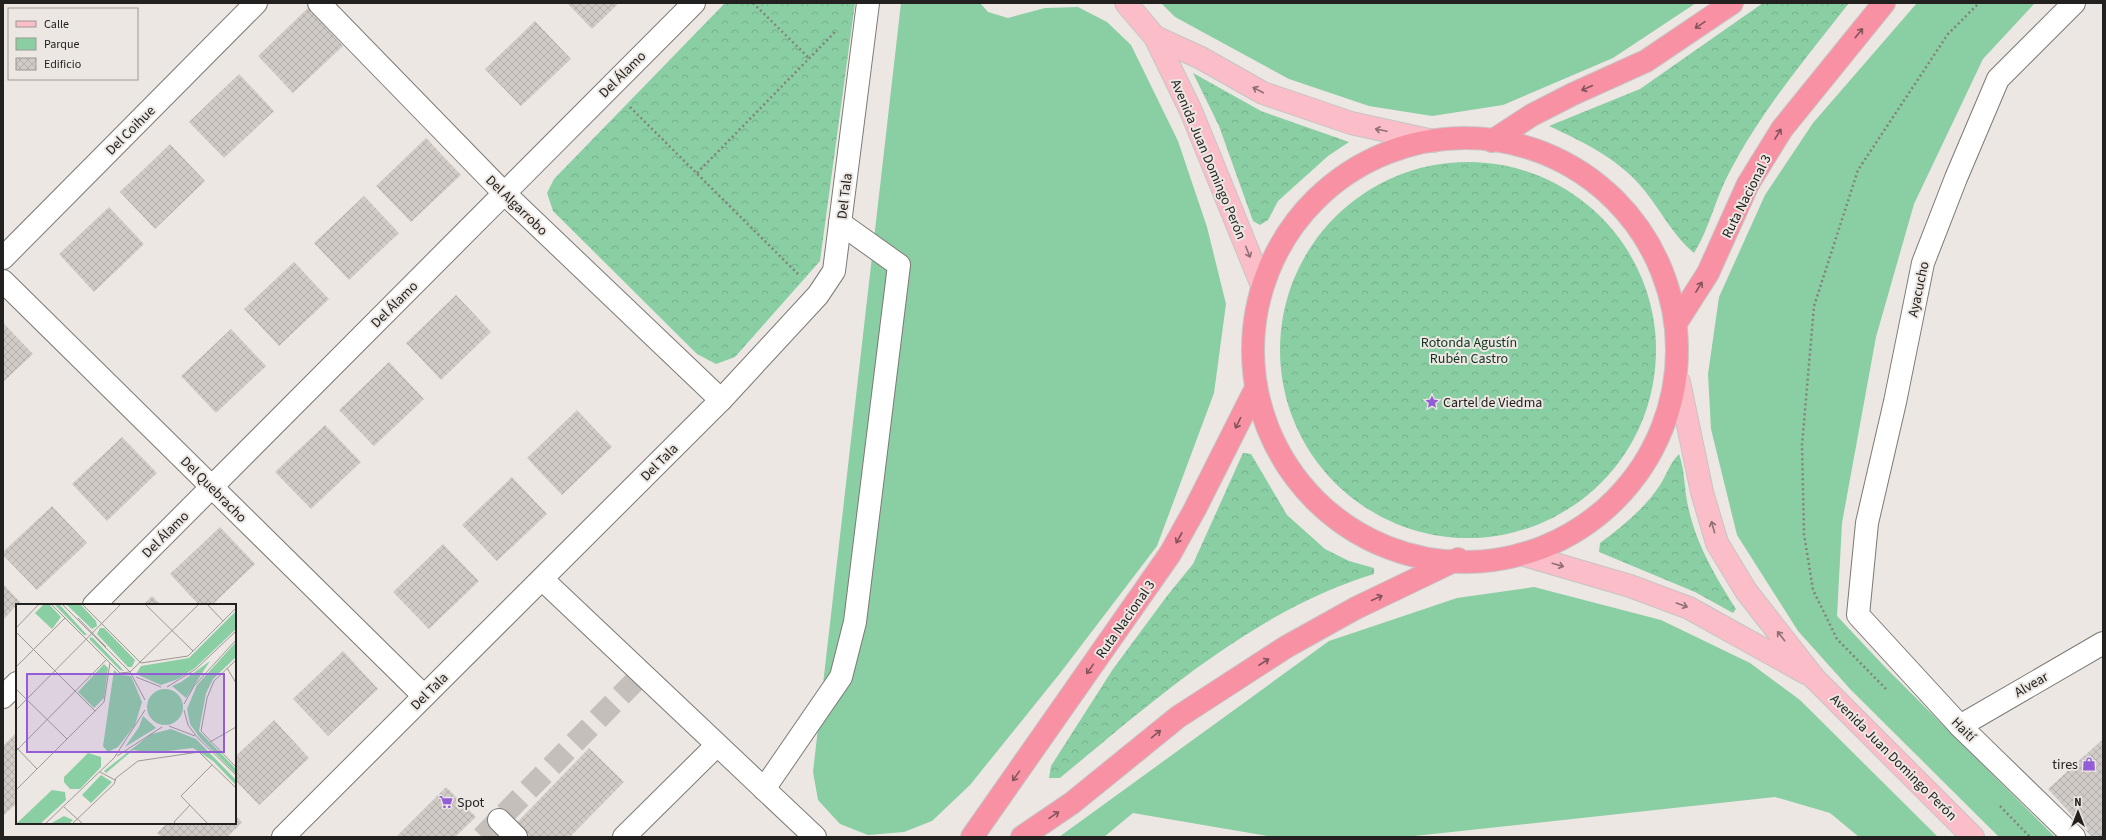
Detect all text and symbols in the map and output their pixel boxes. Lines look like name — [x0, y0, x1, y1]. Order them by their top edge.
legend — [8, 8, 138, 80]
text: Calle — [44, 16, 69, 33]
one-way arrow — [1695, 21, 1706, 29]
one-way arrow — [1855, 28, 1864, 38]
text: Parque — [44, 36, 80, 53]
street label: Del Álamo — [595, 47, 651, 103]
text: Edificio — [44, 56, 81, 73]
street label: Avenida Juan Domingo Perón — [1165, 76, 1251, 243]
one-way arrow — [1581, 85, 1593, 92]
one-way arrow — [1252, 86, 1264, 94]
street label: Del Coihue — [101, 101, 160, 160]
one-way arrow — [1375, 125, 1388, 133]
one-way arrow — [1775, 128, 1783, 140]
street label: Ruta Nacional 3 — [1717, 151, 1777, 242]
street label: Del Algarrobo — [481, 171, 552, 241]
street label: Del Tala — [832, 172, 858, 220]
one-way arrow — [1245, 245, 1253, 257]
street label: Ayacucho — [1903, 260, 1935, 319]
street label: Del Álamo — [367, 277, 423, 333]
one-way arrow — [1695, 282, 1703, 293]
park label: Rotonda Agustín Rubén Castro — [1421, 333, 1517, 369]
place label: Cartel de Viedma — [1443, 393, 1542, 413]
place icon: Cartel de Viedma — [1424, 394, 1440, 410]
one-way arrow — [1234, 416, 1242, 428]
street label: Del Tala — [636, 439, 683, 486]
street label: Del Quebracho — [176, 452, 251, 527]
street label: Del Álamo — [138, 507, 194, 563]
one-way arrow — [1709, 520, 1716, 533]
one-way arrow — [1175, 532, 1183, 544]
one-way arrow — [1551, 562, 1564, 569]
street label: Ruta Nacional 3 — [1091, 576, 1160, 663]
one-way arrow — [1371, 594, 1383, 601]
one-way arrow — [1675, 601, 1687, 609]
inset map — [16, 604, 236, 824]
one-way arrow — [1777, 630, 1786, 641]
one-way arrow — [1258, 657, 1270, 665]
one-way arrow — [1086, 663, 1094, 674]
street label: Alvear — [2011, 667, 2052, 703]
street label: Del Tala — [406, 668, 453, 715]
street label: Avenida Juan Domingo Perón — [1825, 690, 1961, 826]
street label: Haití — [1946, 713, 1981, 747]
one-way arrow — [1151, 730, 1162, 739]
place label: tires — [2052, 755, 2078, 775]
shop icon: tires — [2081, 756, 2097, 772]
one-way arrow — [1012, 770, 1020, 781]
north arrow — [2058, 792, 2098, 832]
place label: Spot — [457, 793, 485, 813]
supermarket icon: Spot — [438, 794, 454, 810]
text: N — [2074, 795, 2082, 810]
one-way arrow — [1049, 811, 1060, 819]

